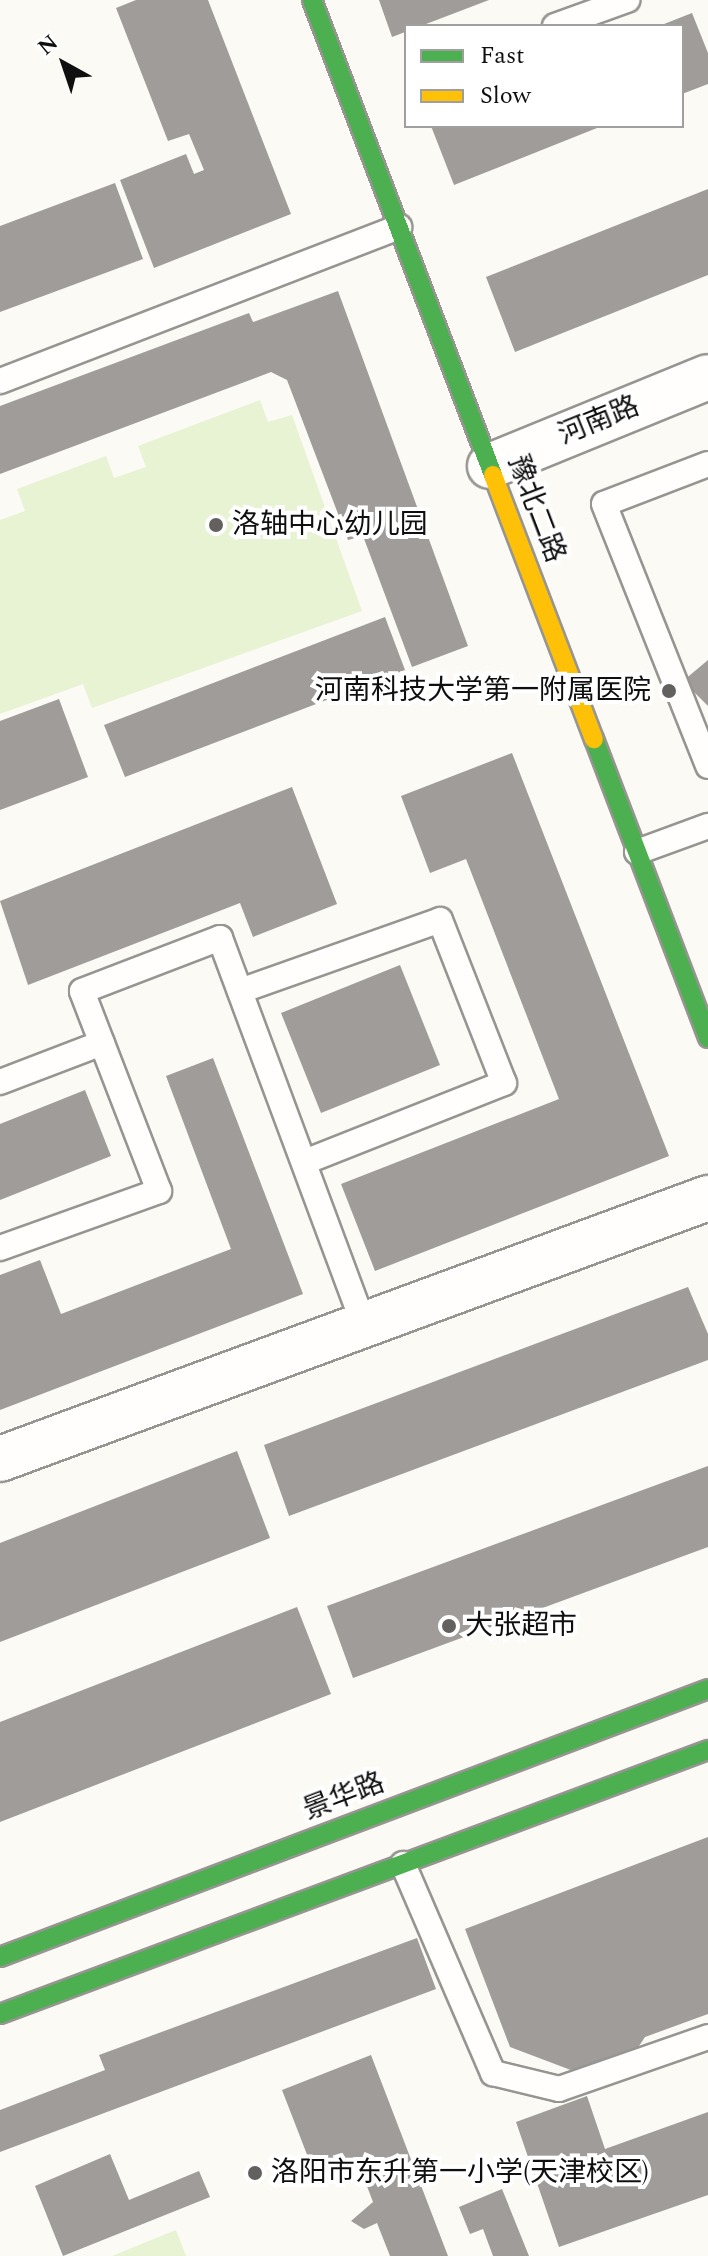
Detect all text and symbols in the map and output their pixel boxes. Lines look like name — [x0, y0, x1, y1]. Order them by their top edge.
north arrow — [24, 24, 104, 104]
legend — [404, 24, 684, 128]
text: N — [31, 27, 66, 64]
text: Fast — [480, 38, 525, 74]
text: Slow — [480, 78, 531, 114]
street label: 河南路 — [554, 390, 644, 452]
street label: 豫北二路 — [500, 451, 572, 567]
place label: 洛轴中心幼儿园 — [232, 508, 428, 542]
marker: 洛轴中心幼儿园 — [207, 516, 225, 534]
place label: 河南科技大学第一附属医院 — [315, 674, 651, 708]
marker: 河南科技大学第一附属医院 — [658, 680, 680, 702]
place label: 大张超市 — [465, 1609, 577, 1643]
marker: 大张超市 — [440, 1617, 458, 1635]
street label: 景华路 — [299, 1766, 389, 1828]
place label: 洛阳市东升第一小学(天津校区) — [271, 2156, 649, 2190]
marker: 洛阳市东升第一小学(天津校区) — [246, 2164, 264, 2182]

